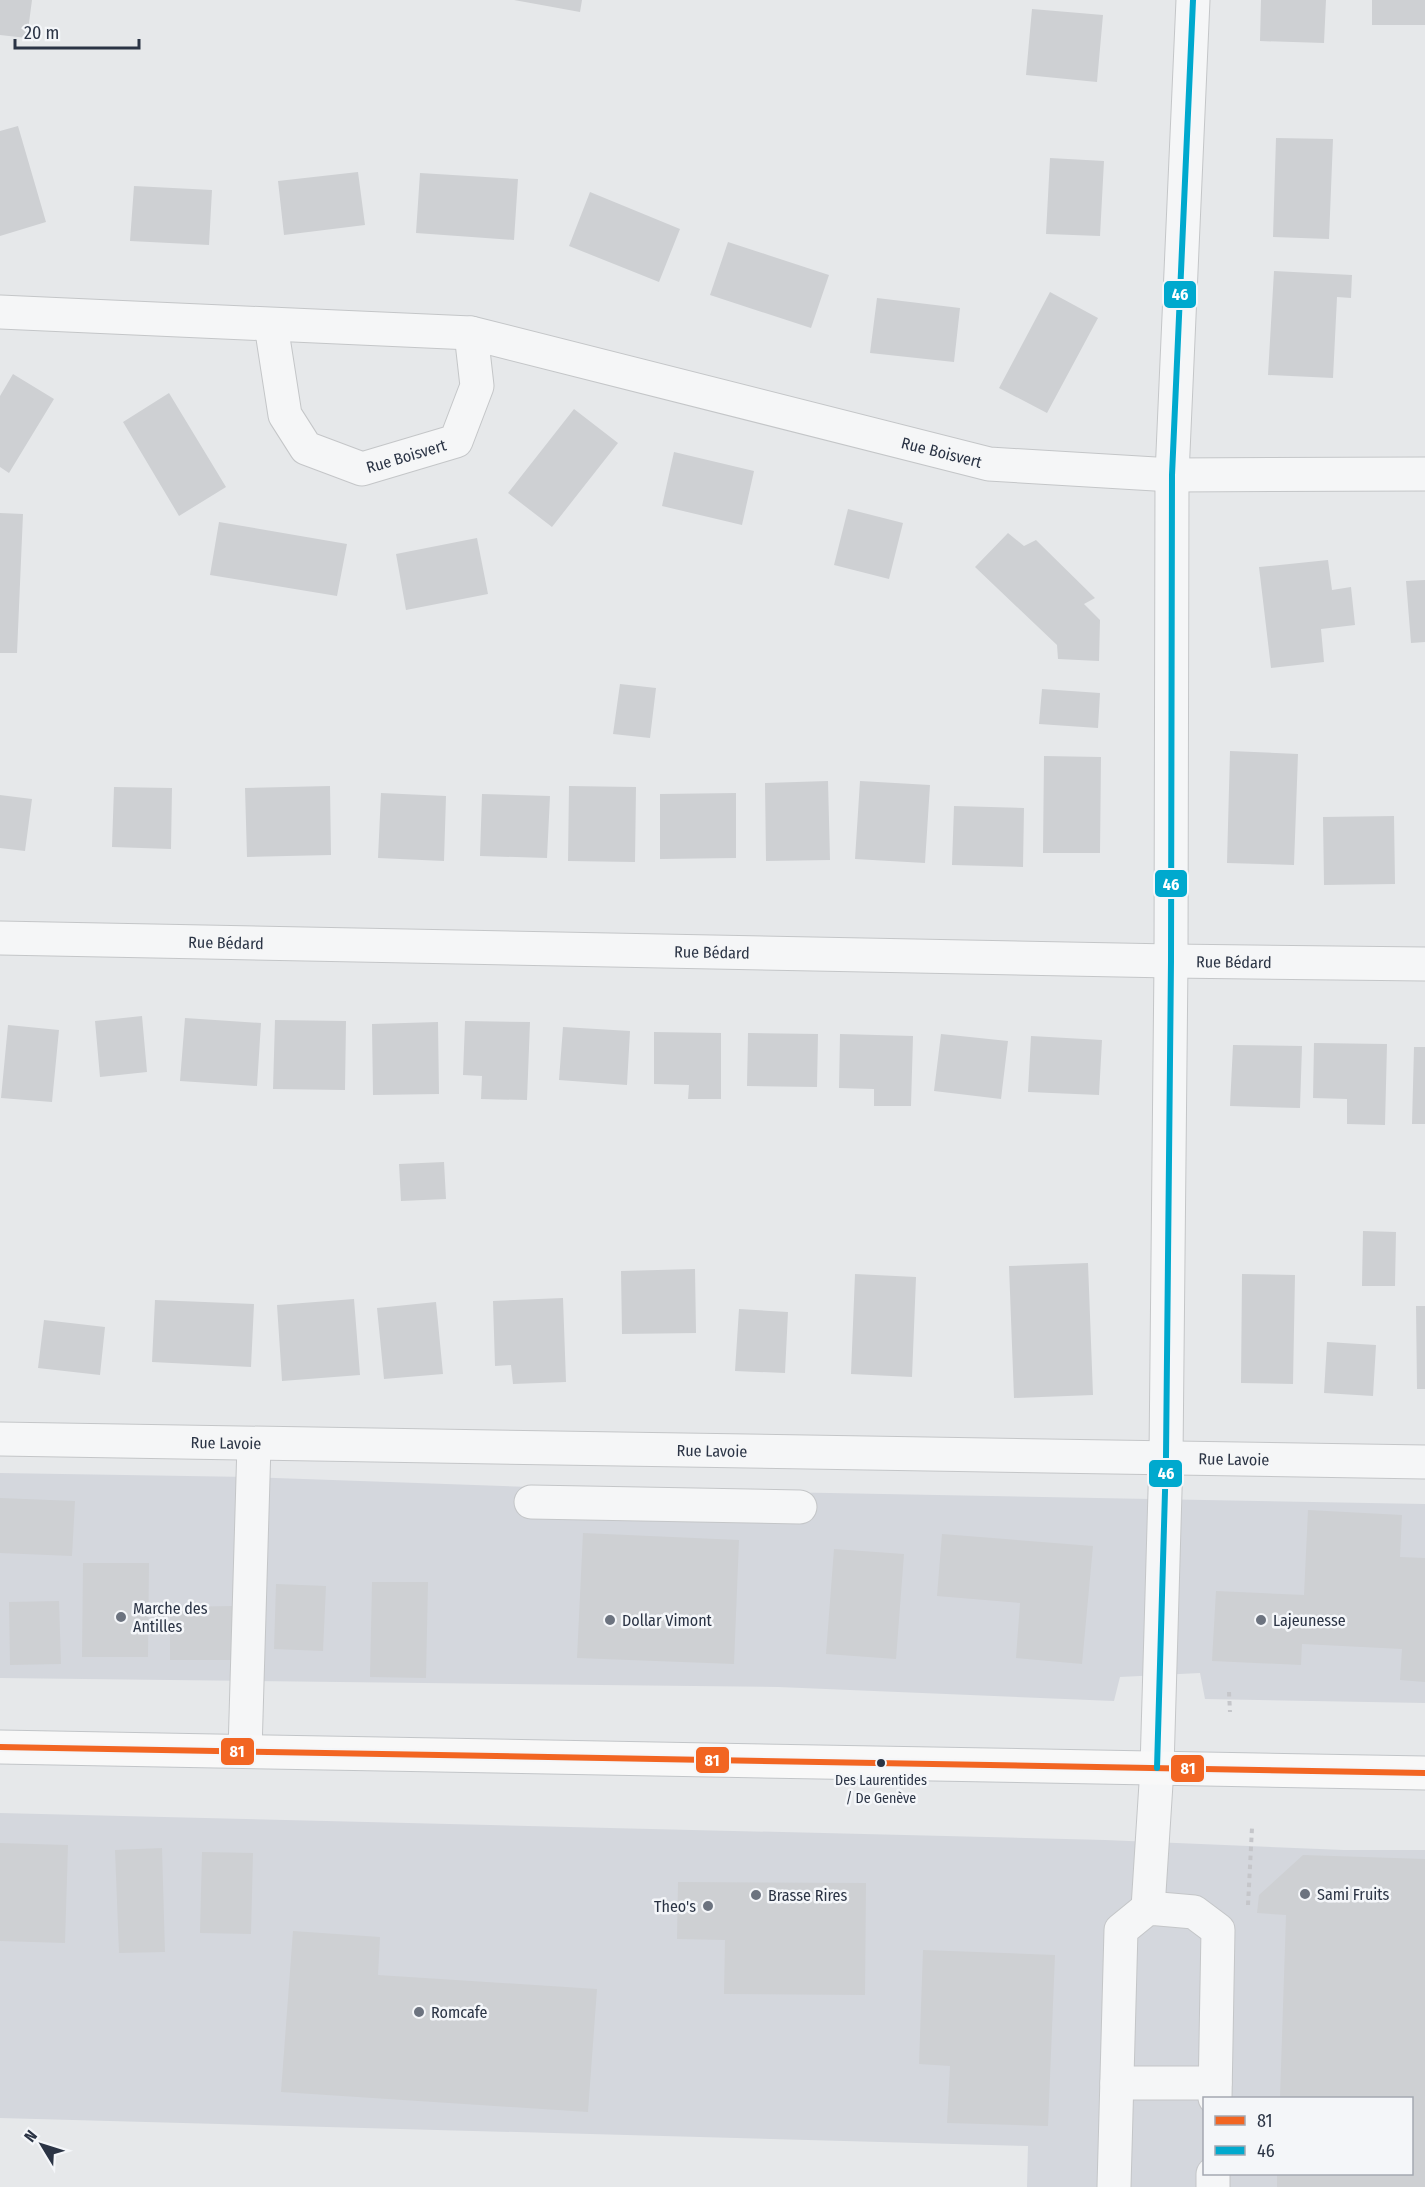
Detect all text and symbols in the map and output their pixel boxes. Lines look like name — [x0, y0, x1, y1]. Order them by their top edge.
scale bar — [15, 12, 140, 50]
text: 20 m — [24, 22, 59, 44]
line badge: 46 — [1163, 280, 1197, 309]
text: 46 — [1172, 285, 1188, 304]
street label: Rue Boisvert — [899, 433, 985, 472]
street label: Rue Boisvert — [364, 435, 449, 477]
line badge: 46 — [1154, 869, 1188, 898]
text: 46 — [1163, 875, 1179, 894]
street label: Rue Bédard — [188, 932, 264, 953]
street label: Rue Bédard — [674, 942, 750, 962]
street label: Rue Bédard — [1196, 952, 1272, 972]
street label: Rue Lavoie — [190, 1433, 262, 1453]
street label: Rue Lavoie — [676, 1440, 748, 1461]
street label: Rue Lavoie — [1198, 1449, 1269, 1469]
line badge: 46 — [1148, 1459, 1183, 1488]
text: 46 — [1158, 1464, 1174, 1483]
place label: Marche des Antilles — [133, 1599, 208, 1636]
marker: Marche des Antilles — [114, 1610, 128, 1624]
place label: Dollar Vimont — [622, 1611, 713, 1630]
place label: Lajeunesse — [1273, 1611, 1346, 1630]
marker: Dollar Vimont — [603, 1613, 617, 1627]
marker: Lajeunesse — [1254, 1613, 1268, 1627]
line badge: 81 — [220, 1737, 255, 1766]
text: 81 — [230, 1742, 244, 1761]
line badge: 81 — [695, 1746, 730, 1774]
text: 81 — [705, 1751, 719, 1770]
line badge: 81 — [1170, 1754, 1205, 1783]
marker: Des Laurentides / De Genève — [875, 1757, 887, 1769]
text: 81 — [1181, 1759, 1195, 1778]
place label: Des Laurentides / De Genève — [835, 1772, 927, 1807]
place label: Sami Fruits — [1317, 1885, 1390, 1904]
place label: Brasse Rires — [768, 1886, 848, 1905]
marker: Sami Fruits — [1298, 1887, 1312, 1901]
marker: Brasse Rires — [749, 1888, 763, 1902]
place label: Theo's — [654, 1897, 696, 1916]
marker: Theo's — [701, 1899, 715, 1913]
place label: Romcafe — [431, 2003, 487, 2022]
marker: Romcafe — [412, 2005, 426, 2019]
legend — [1203, 2097, 1413, 2175]
text: 81 — [1257, 2110, 1273, 2132]
north arrow — [12, 2115, 72, 2175]
text: N — [20, 2126, 41, 2146]
text: 46 — [1257, 2140, 1275, 2162]

